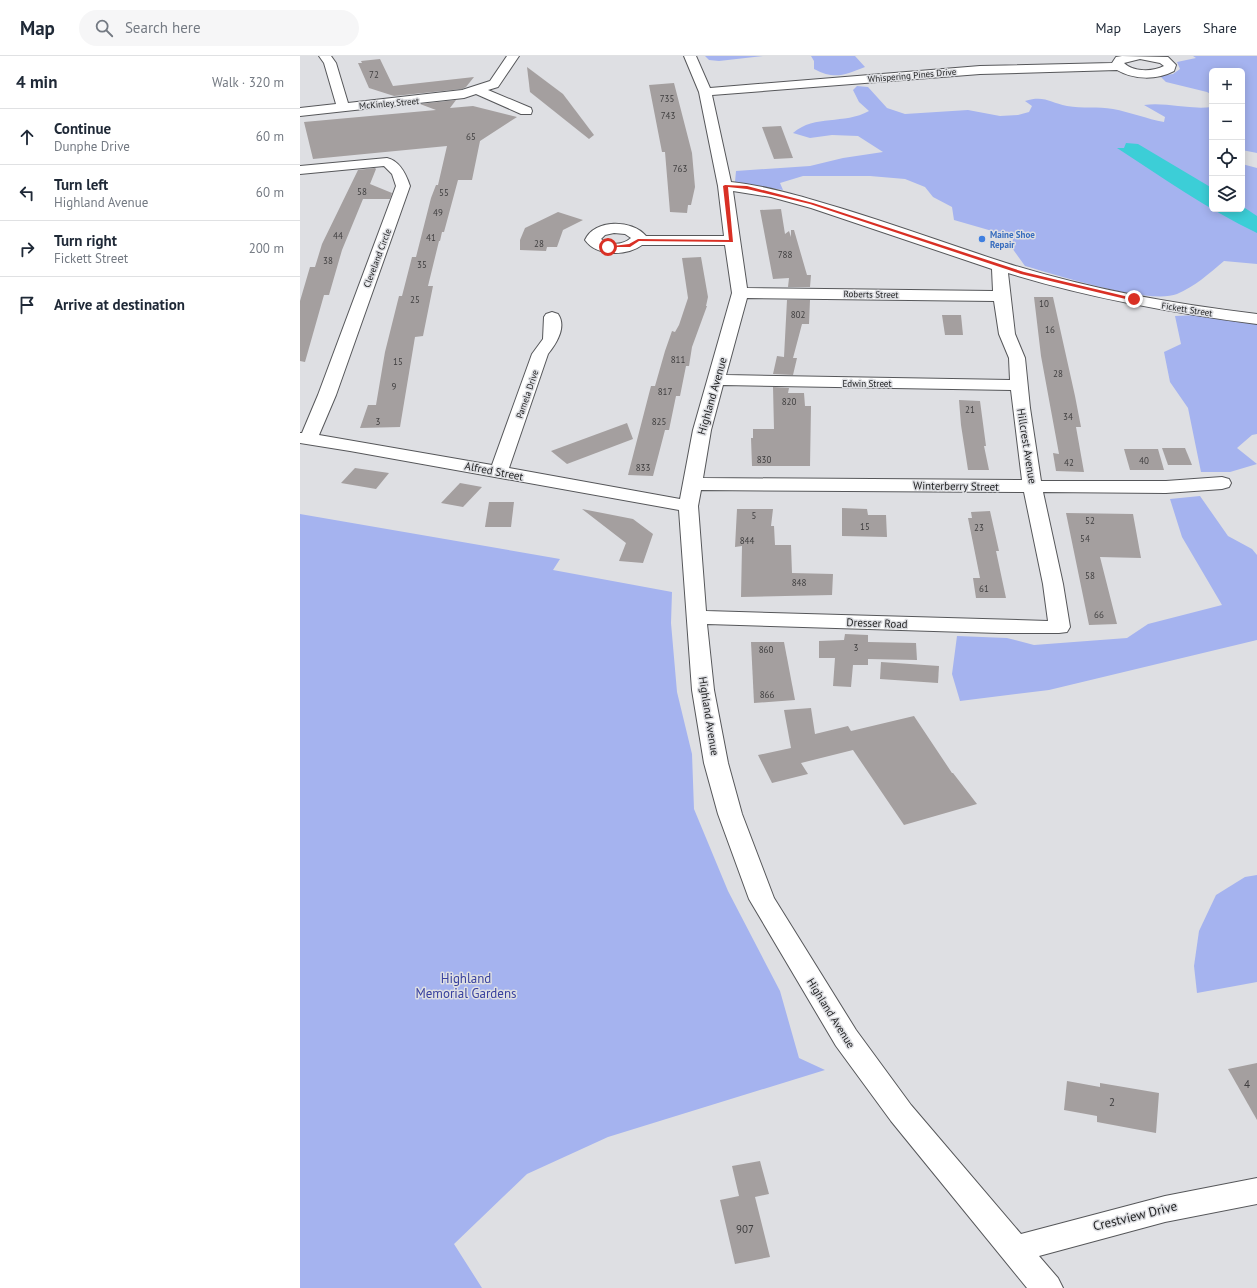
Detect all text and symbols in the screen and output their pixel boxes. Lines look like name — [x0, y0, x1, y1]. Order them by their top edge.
search box — [79, 10, 359, 46]
text: Map — [20, 16, 55, 40]
icon: search — [93, 17, 115, 39]
text: Search here — [125, 18, 201, 37]
text: Map — [1095, 19, 1121, 37]
text: Layers — [1143, 19, 1181, 37]
text: Share — [1203, 19, 1237, 37]
street label: Whispering Pines Drive — [867, 66, 957, 84]
map controls — [1209, 68, 1245, 212]
button: + — [1209, 68, 1245, 104]
house number: 72 — [369, 69, 379, 80]
text: 4 min — [16, 71, 57, 93]
text: Walk · 320 m — [212, 74, 284, 91]
house number: 735 — [660, 93, 674, 104]
street label: McKinley Street — [359, 95, 419, 111]
button: − — [1209, 104, 1245, 140]
house number: 743 — [661, 110, 675, 121]
text: Continue — [54, 119, 111, 138]
icon: ahead — [16, 126, 38, 148]
text: 60 m — [256, 128, 284, 145]
house number: 65 — [466, 131, 476, 142]
text: Dunphe Drive — [54, 138, 130, 155]
button: locate — [1209, 140, 1245, 176]
house number: 763 — [673, 163, 687, 174]
text: Turn left — [54, 175, 108, 194]
button: layers — [1209, 176, 1245, 212]
icon: left — [16, 182, 38, 204]
text: 60 m — [256, 184, 284, 201]
house number: 58 — [357, 186, 367, 197]
house number: 55 — [439, 187, 449, 198]
text: Highland Avenue — [54, 194, 148, 211]
house number: 49 — [433, 207, 443, 218]
street label: Cleveland Circle — [361, 227, 393, 289]
place label: Maine Shoe Repair — [990, 229, 1035, 250]
house number: 44 — [333, 230, 343, 241]
text: Turn right — [54, 231, 117, 250]
house number: 41 — [426, 232, 436, 243]
marker: Maine Shoe Repair — [977, 234, 987, 244]
icon: right — [16, 238, 38, 260]
house number: 28 — [534, 238, 544, 249]
route start — [599, 238, 617, 256]
text: 200 m — [249, 240, 284, 257]
house number: 788 — [778, 249, 792, 260]
text: Fickett Street — [54, 250, 128, 267]
house number: 38 — [323, 255, 333, 266]
house number: 35 — [417, 259, 427, 270]
street label: Roberts Street — [844, 288, 898, 300]
route end — [1125, 290, 1143, 308]
icon: arrive — [16, 294, 38, 316]
house number: 25 — [410, 294, 420, 305]
text: Arrive at destination — [54, 295, 185, 314]
house number: 10 — [1039, 298, 1049, 309]
street label: Fickett Street — [1161, 300, 1213, 318]
house number: 802 — [791, 309, 805, 320]
house number: 16 — [1045, 324, 1055, 335]
house number: 811 — [671, 354, 685, 365]
street label: Highland Avenue — [694, 355, 730, 436]
house number: 15 — [393, 356, 403, 367]
street label: Pamela Drive — [514, 368, 541, 420]
house number: 28 — [1053, 368, 1063, 379]
street label: Edwin Street — [842, 378, 892, 389]
house number: 9 — [392, 381, 397, 392]
house number: 817 — [658, 386, 672, 397]
house number: 820 — [782, 396, 796, 407]
house number: 21 — [965, 404, 975, 415]
street label: Hillcrest Avenue — [1014, 407, 1040, 485]
house number: 34 — [1063, 411, 1073, 422]
house number: 3 — [376, 416, 381, 427]
house number: 825 — [652, 416, 666, 427]
house number: 830 — [757, 454, 771, 465]
house number: 40 — [1139, 455, 1149, 466]
house number: 42 — [1064, 457, 1074, 468]
street label: Alfred Street — [463, 458, 525, 484]
house number: 833 — [636, 462, 650, 473]
street label: Winterberry Street — [913, 478, 999, 494]
house number: 5 — [752, 510, 757, 521]
house number: 52 — [1085, 515, 1095, 526]
house number: 15 — [860, 521, 870, 532]
house number: 23 — [974, 522, 984, 533]
house number: 54 — [1080, 533, 1090, 544]
house number: 844 — [740, 535, 754, 546]
house number: 58 — [1085, 570, 1095, 581]
house number: 848 — [792, 577, 806, 588]
house number: 61 — [979, 583, 989, 594]
house number: 66 — [1094, 609, 1104, 620]
street label: Dresser Road — [846, 615, 908, 631]
house number: 3 — [854, 642, 859, 653]
house number: 860 — [759, 644, 773, 655]
street label: Highland Avenue — [696, 675, 722, 757]
house number: 866 — [760, 689, 774, 700]
park label: Highland Memorial Gardens — [415, 970, 517, 1002]
street label: Highland Avenue — [804, 975, 858, 1051]
house number: 4 — [1244, 1077, 1250, 1091]
house number: 2 — [1109, 1095, 1115, 1109]
street label: Crestview Drive — [1091, 1197, 1179, 1235]
house number: 907 — [736, 1222, 754, 1236]

